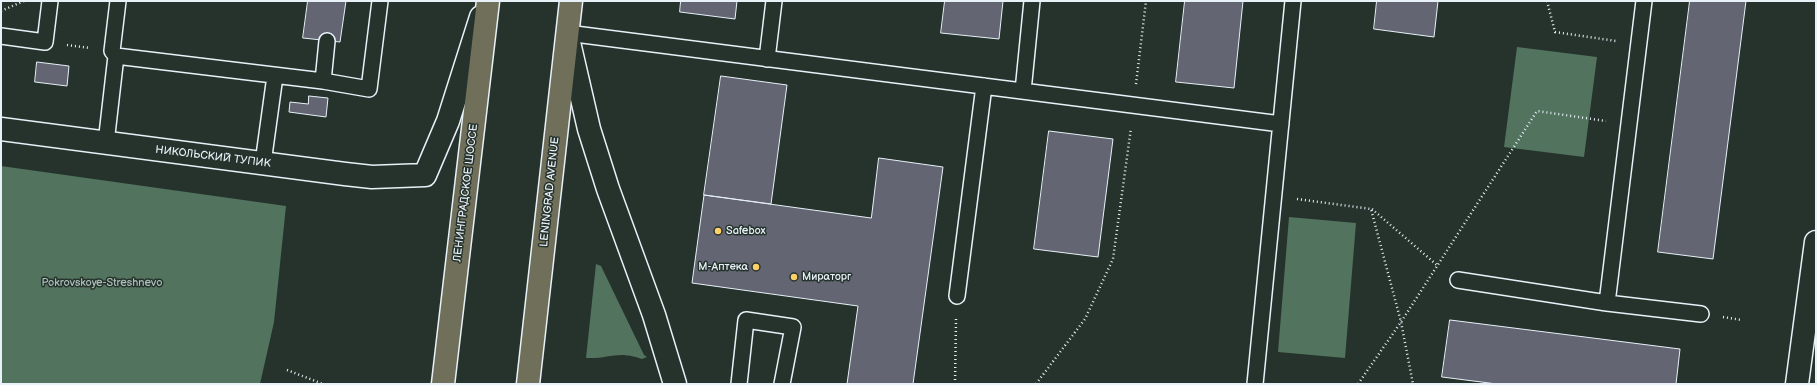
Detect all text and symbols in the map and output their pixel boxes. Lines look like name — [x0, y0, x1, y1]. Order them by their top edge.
street label: ЛЕНИНГРАДСКОЕ ШОССЕ — [451, 123, 481, 263]
street label: LENINGRAD AVENUE — [538, 136, 562, 248]
street label: НИКОЛЬСКИЙ ТУПИК — [155, 143, 271, 171]
place label: Safebox — [726, 224, 766, 238]
marker: Safebox — [713, 226, 723, 236]
place label: М-Аптека — [698, 260, 748, 274]
marker: М-Аптека — [751, 262, 761, 272]
place label: Мираторг — [802, 270, 851, 284]
marker: Мираторг — [789, 272, 799, 282]
park label: Pokrovskoye-Streshnevo — [42, 276, 162, 290]

